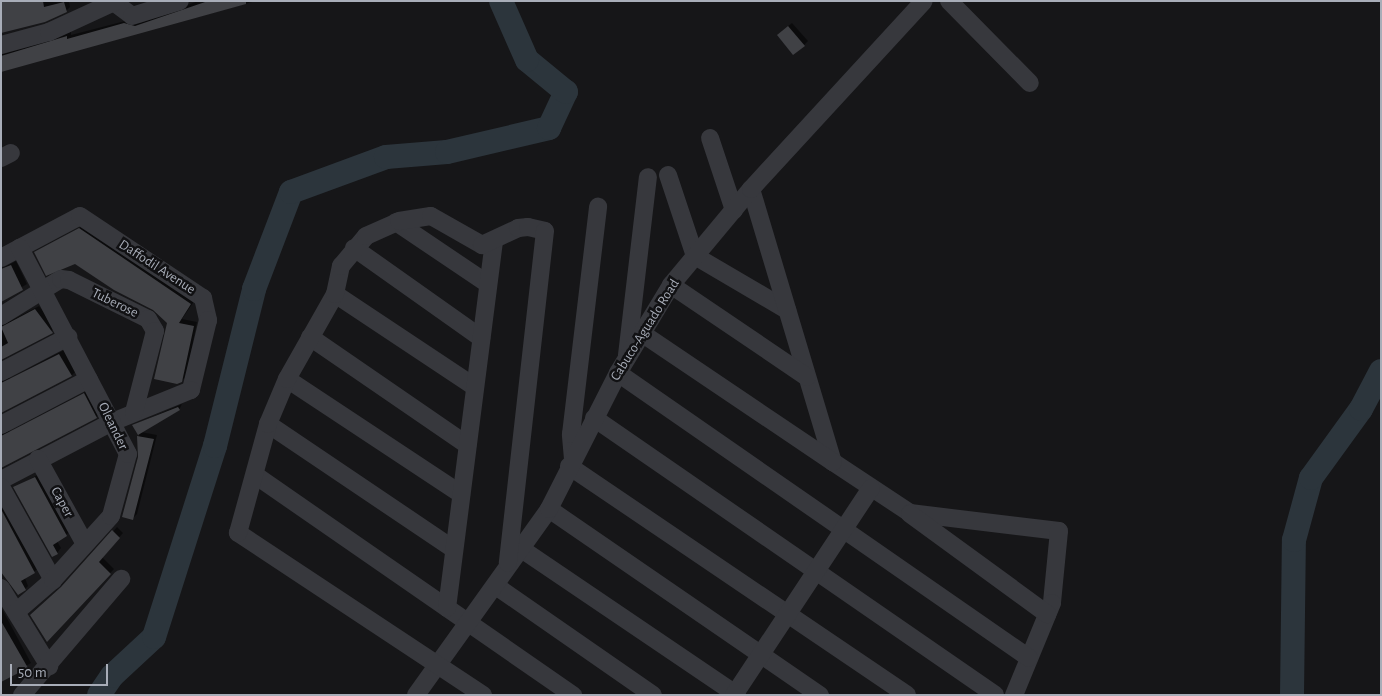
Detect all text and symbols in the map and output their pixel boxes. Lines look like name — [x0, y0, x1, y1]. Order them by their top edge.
street label: Daffodil Avenue — [116, 236, 198, 298]
street label: Cabuco-Aguado Road — [607, 276, 683, 384]
street label: Tuberose — [89, 285, 141, 321]
street label: Oleander — [94, 400, 132, 452]
street label: Caper — [47, 484, 77, 520]
scale bar — [12, 654, 110, 686]
text: 50 m — [18, 665, 47, 680]

